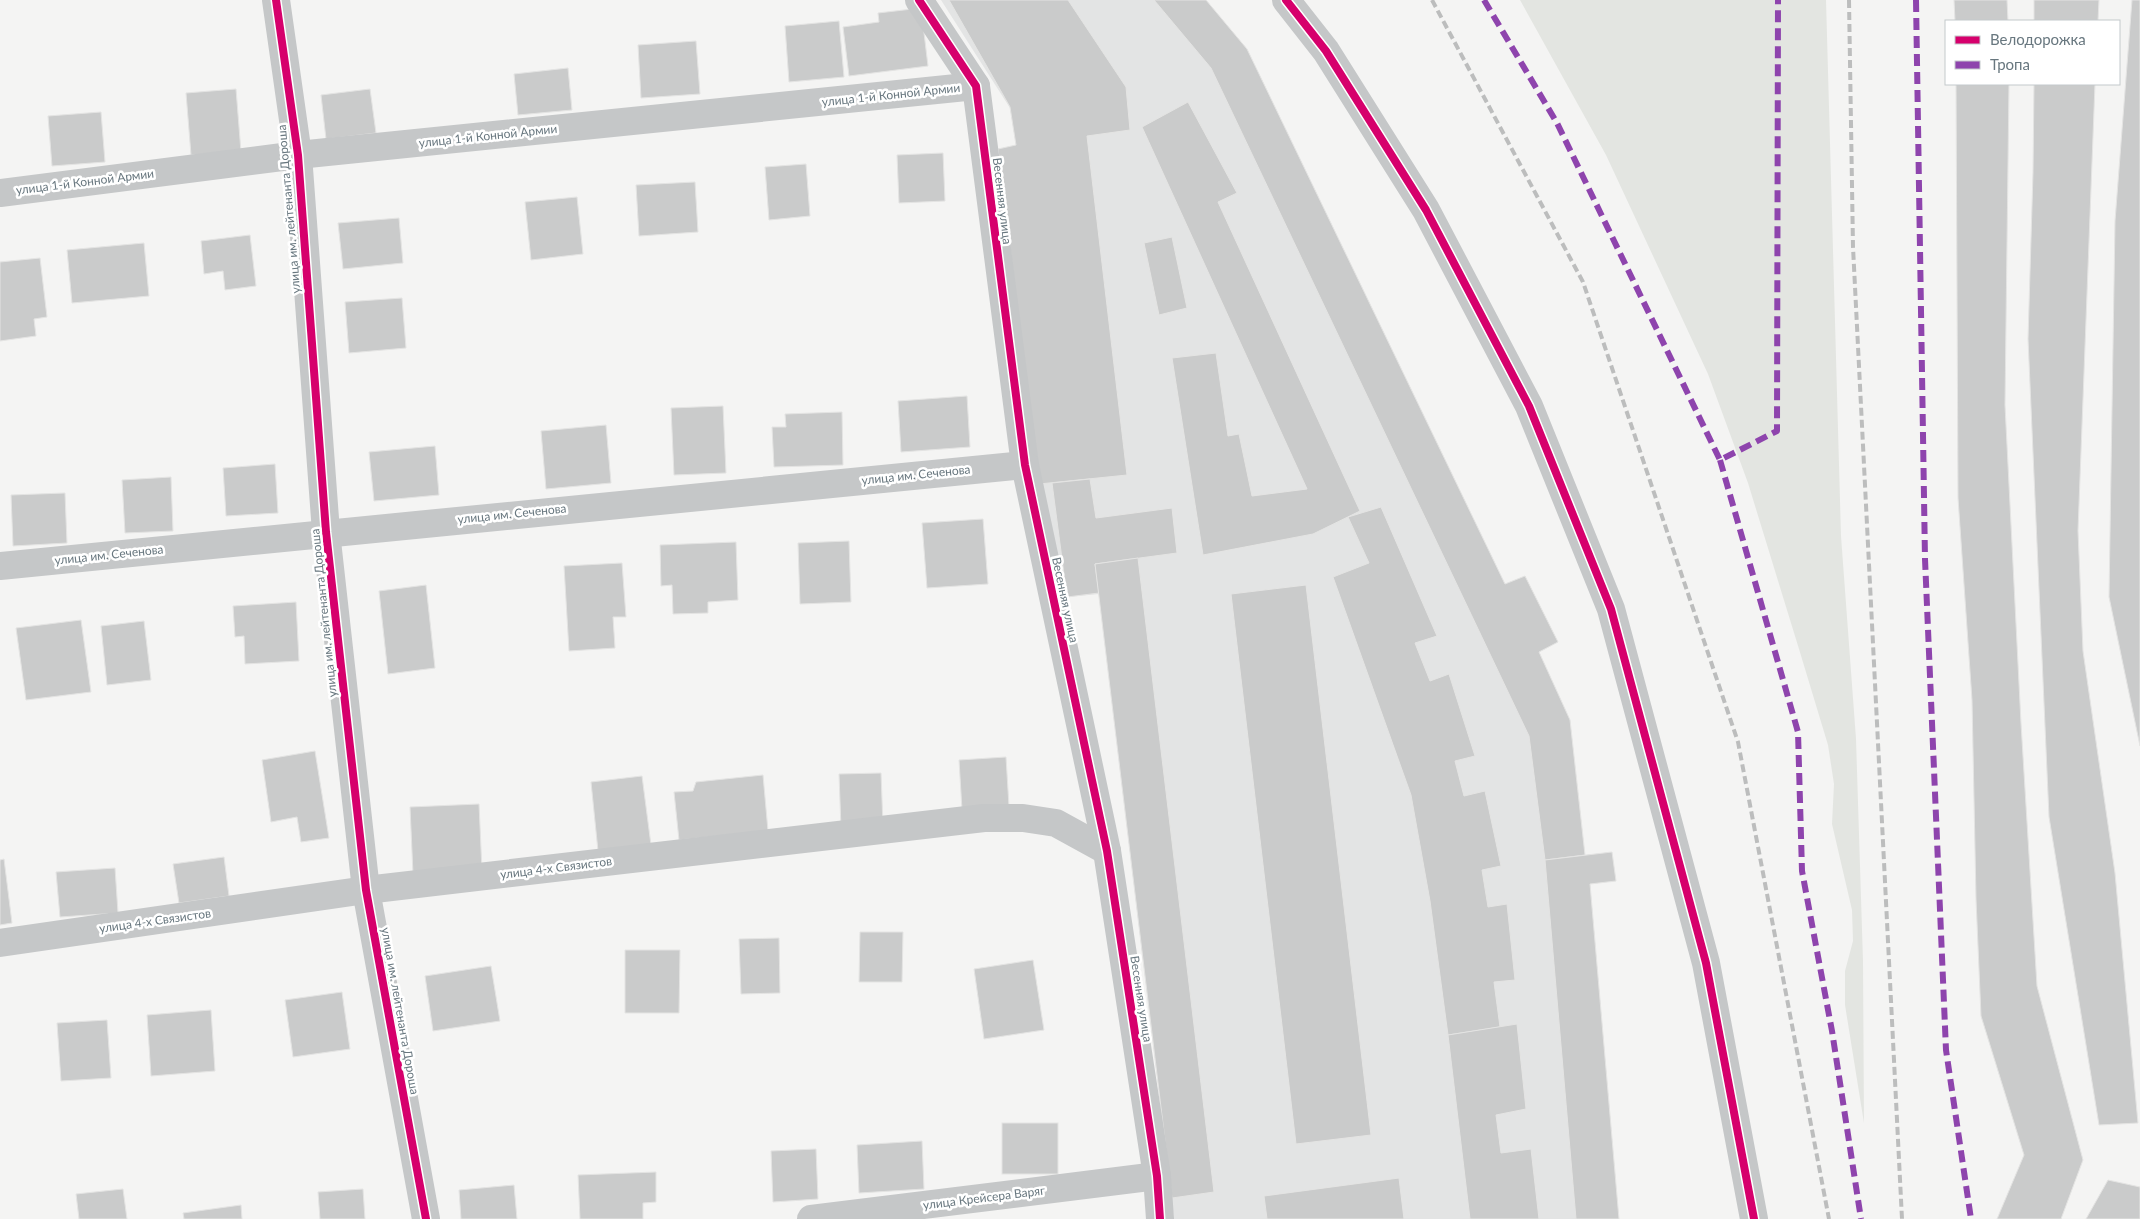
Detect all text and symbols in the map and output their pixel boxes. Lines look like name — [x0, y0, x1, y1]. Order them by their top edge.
legend — [1945, 20, 2120, 85]
text: Велодорожка — [1990, 30, 2086, 48]
text: Тропа — [1990, 55, 2030, 73]
street label: улица 1-й Конной Армии — [821, 80, 961, 109]
street label: улица 1-й Конной Армии — [418, 121, 558, 150]
street label: улица им. лейтенанта Дороша — [274, 124, 303, 294]
street label: Весенняя улица — [990, 157, 1015, 245]
street label: улица 1-й Конной Армии — [15, 166, 155, 197]
street label: улица им. Сеченова — [861, 461, 971, 488]
street label: улица им. Сеченова — [457, 500, 567, 527]
street label: улица им. лейтенанта Дороша — [307, 528, 340, 698]
street label: улица им. Сеченова — [54, 541, 164, 568]
street label: Весенняя улица — [1049, 556, 1082, 644]
street label: улица 4-х Связистов — [499, 853, 613, 882]
street label: улица 4-х Связистов — [98, 905, 212, 936]
street label: улица им. лейтенанта Дороша — [378, 926, 423, 1096]
street label: Весенняя улица — [1127, 955, 1156, 1043]
street label: улица Крейсера Варяг — [922, 1183, 1046, 1212]

